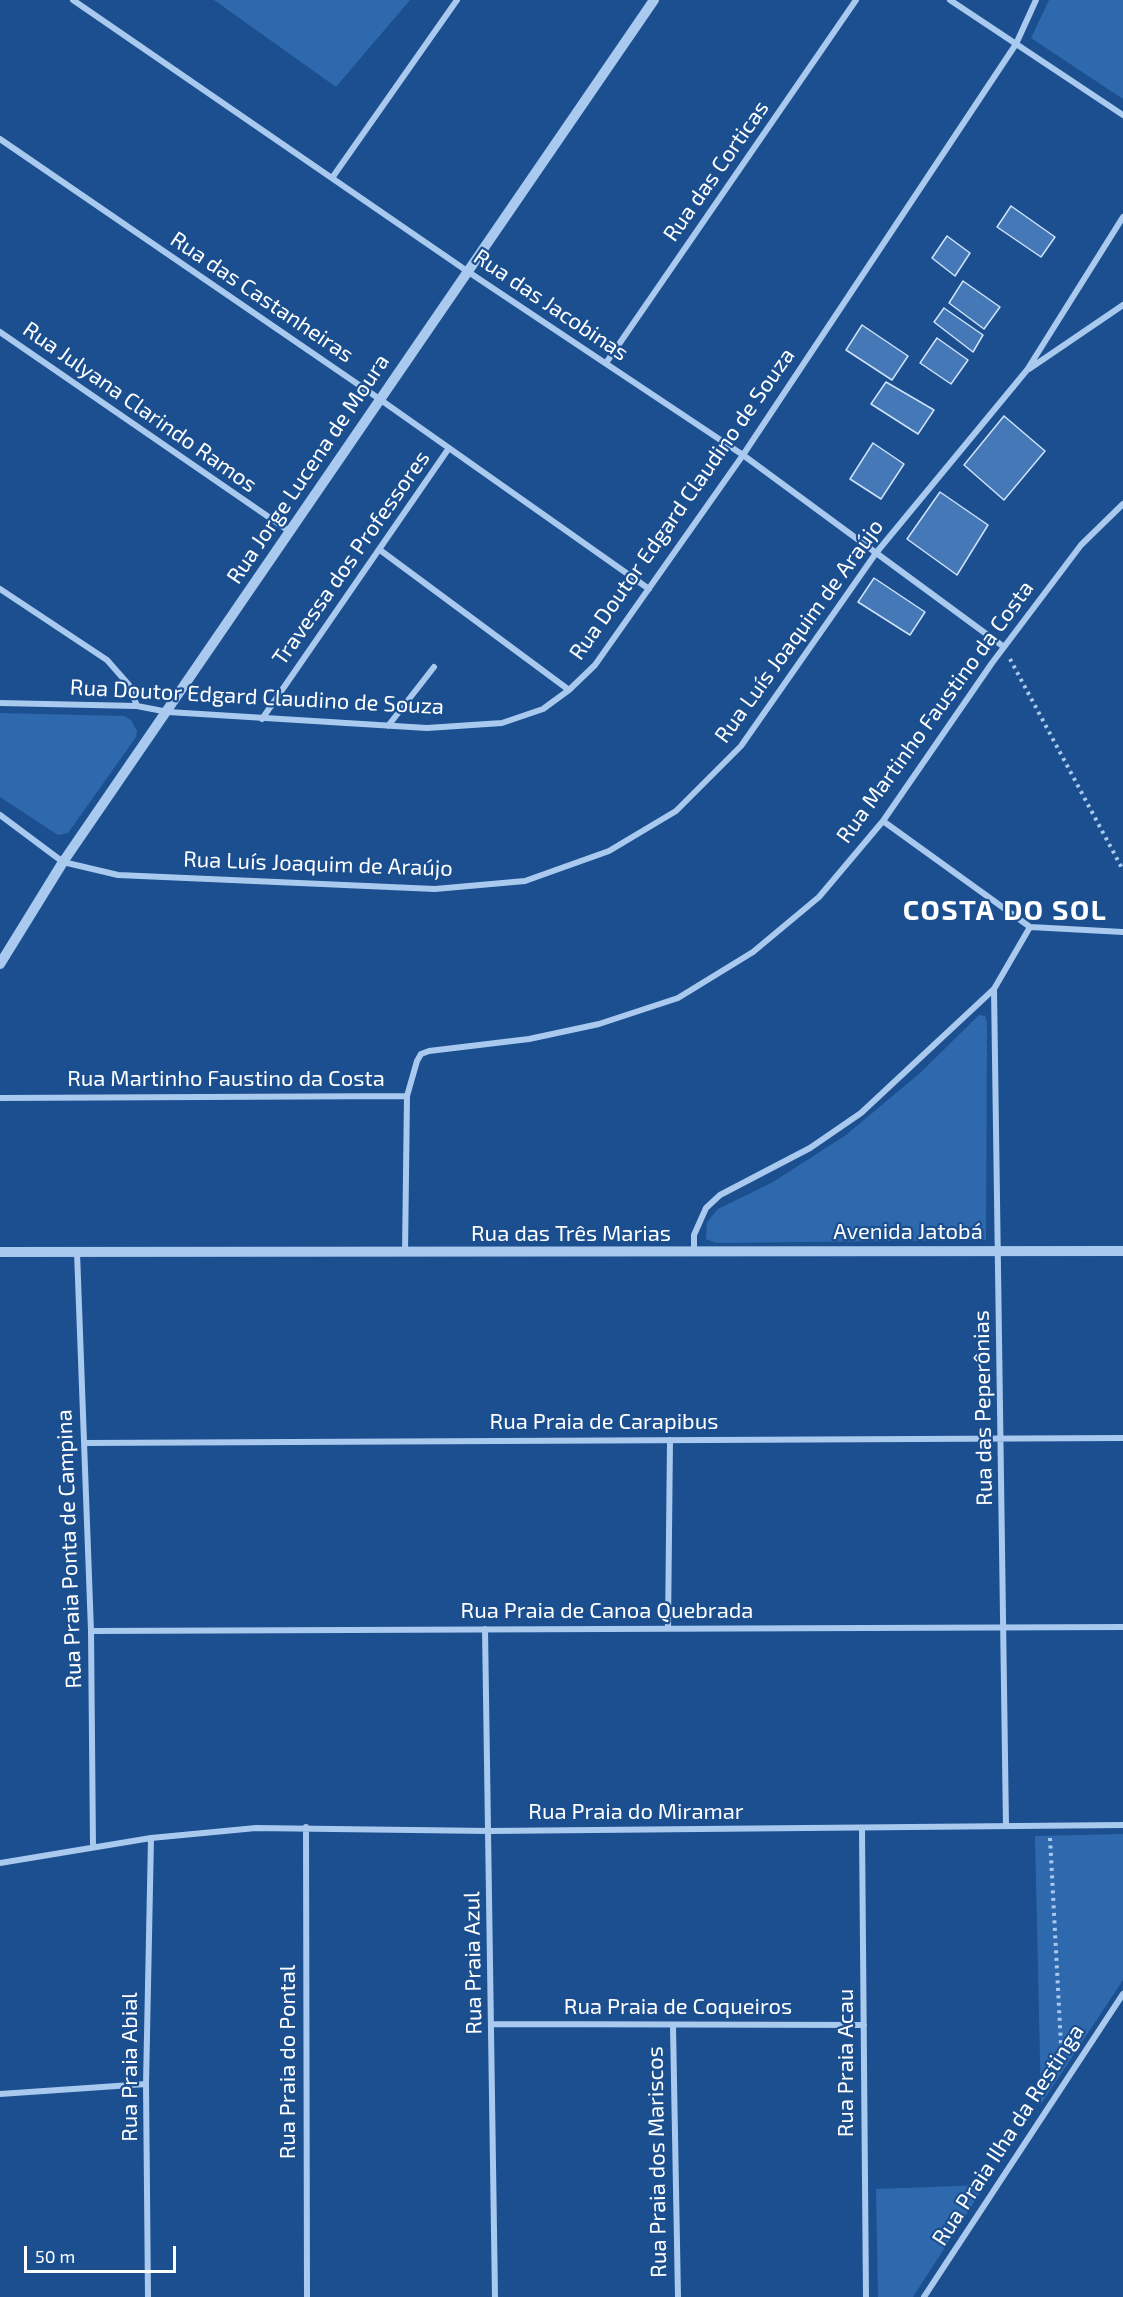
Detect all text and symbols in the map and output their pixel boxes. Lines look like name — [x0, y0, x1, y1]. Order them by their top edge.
street label: Rua das Corticas — [658, 96, 774, 246]
street label: Rua das Castanheiras — [165, 226, 359, 368]
street label: Rua das Jacobinas — [469, 244, 633, 366]
street label: Rua Julyana Clarindo Ramos — [18, 316, 262, 498]
street label: Rua Doutor Edgard Claudino de Souza — [564, 343, 800, 665]
street label: Rua Jorge Lucena de Moura — [221, 349, 395, 589]
street label: Travessa dos Professores — [267, 446, 435, 670]
street label: Rua Luís Joaquim de Araújo — [709, 514, 889, 748]
street label: Rua Martinho Faustino da Costa — [831, 576, 1039, 848]
street label: Rua Doutor Edgard Claudino de Souza — [69, 674, 445, 720]
street label: Rua Luís Joaquim de Araújo — [183, 846, 453, 882]
district label: COSTA DO SOL — [903, 894, 1107, 928]
street label: Rua Martinho Faustino da Costa — [67, 1066, 385, 1092]
street label: Avenida Jatobá — [833, 1219, 983, 1245]
street label: Rua das Três Marias — [471, 1221, 671, 1247]
street label: Rua das Peperônias — [968, 1310, 998, 1506]
street label: Rua Praia Ponta de Campina — [51, 1409, 87, 1689]
street label: Rua Praia de Carapibus — [490, 1409, 718, 1435]
street label: Rua Praia de Canoa Quebrada — [461, 1598, 753, 1624]
street label: Rua Praia do Miramar — [528, 1799, 744, 1825]
street label: Rua Praia Azul — [459, 1891, 487, 2035]
street label: Rua Praia do Pontal — [275, 1965, 301, 2159]
street label: Rua Praia Acau — [833, 1989, 859, 2137]
street label: Rua Praia Abial — [117, 1992, 143, 2142]
street label: Rua Praia de Coqueiros — [564, 1994, 792, 2020]
street label: Rua Praia Ilha da Restinga — [927, 2019, 1089, 2251]
street label: Rua Praia dos Mariscos — [642, 2046, 672, 2278]
scale bar — [27, 2234, 178, 2272]
text: 50 m — [35, 2245, 75, 2267]

